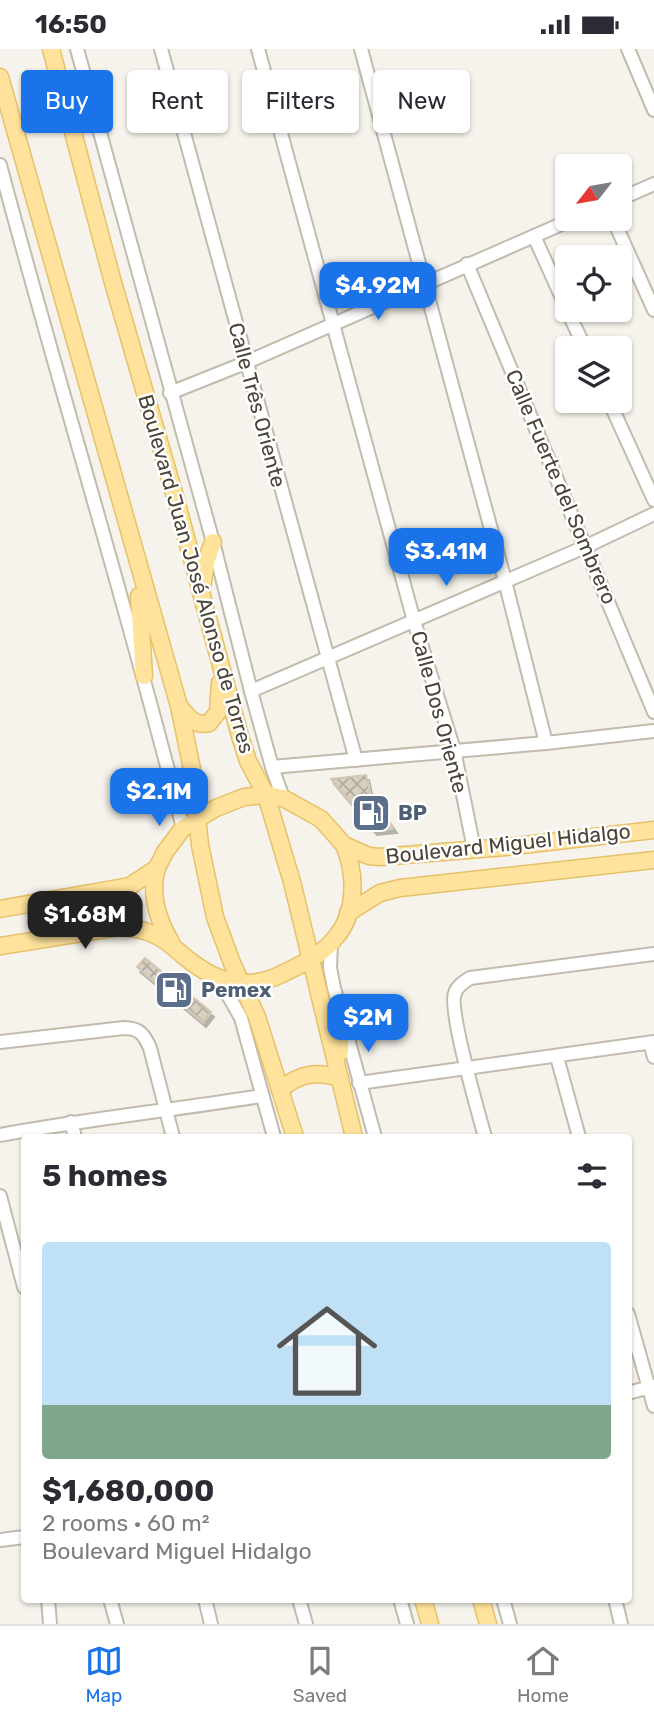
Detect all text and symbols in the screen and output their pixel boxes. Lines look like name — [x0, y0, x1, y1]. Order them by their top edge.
text: 16:50 — [35, 9, 107, 40]
chip: Buy — [21, 70, 113, 133]
chip: Rent — [127, 70, 228, 133]
chip: Filters — [242, 70, 359, 133]
chip: New — [373, 70, 470, 133]
north arrow — [555, 154, 632, 231]
map controls — [555, 154, 632, 413]
button: locate — [555, 245, 632, 322]
pin: $4.92M — [321, 263, 435, 322]
text: $4.92M — [335, 271, 421, 299]
street label: Calle Três Oriente — [223, 320, 292, 490]
button: layers — [555, 336, 632, 413]
street label: Calle Fuerte del Sombrero — [501, 366, 622, 608]
street label: Boulevard Juan José Alonso de Torres — [133, 391, 260, 756]
pin: $3.41M — [389, 529, 503, 588]
text: $3.41M — [405, 537, 487, 565]
street label: Calle Dos Oriente — [406, 628, 473, 796]
pin: $2.1M — [110, 769, 208, 828]
text: $2.1M — [126, 777, 192, 805]
fuel station icon: BP — [350, 792, 392, 834]
place label: BP — [398, 800, 427, 825]
street label: Boulevard Miguel Hidalgo — [384, 818, 632, 869]
pin: $1.68M — [28, 891, 142, 951]
text: $1.68M — [44, 900, 126, 928]
fuel station icon: Pemex — [153, 969, 195, 1011]
place label: Pemex — [201, 977, 272, 1002]
pin: $2M — [334, 995, 402, 1054]
text: $2M — [343, 1003, 393, 1031]
icon: filters — [573, 1157, 611, 1195]
text: 5 homes — [42, 1158, 168, 1194]
icon: home — [264, 1288, 390, 1414]
text: $1,680,000 — [42, 1473, 215, 1509]
text: 2 rooms · 60 m² — [42, 1509, 210, 1537]
text: Boulevard Miguel Hidalgo — [42, 1537, 312, 1565]
tab: Map — [85, 1642, 123, 1707]
tab: Saved — [293, 1642, 347, 1707]
tab: Home — [517, 1642, 569, 1707]

